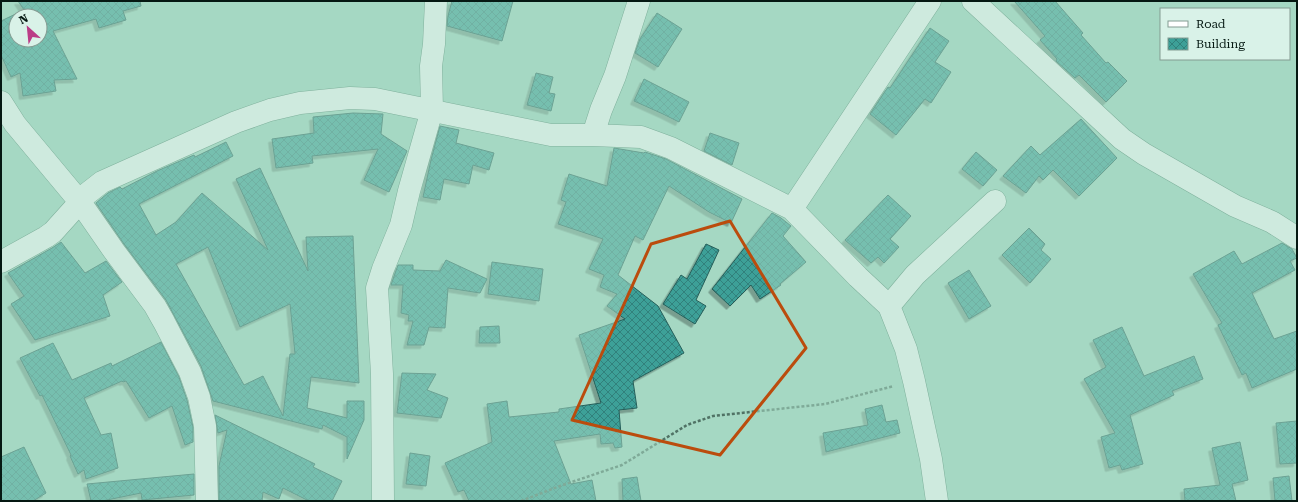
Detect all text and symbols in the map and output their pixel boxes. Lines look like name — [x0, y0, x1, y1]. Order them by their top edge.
north arrow — [8, 8, 48, 48]
legend — [1160, 8, 1290, 60]
text: N — [17, 12, 31, 27]
text: Road — [1196, 17, 1226, 31]
text: Building — [1196, 37, 1245, 51]

